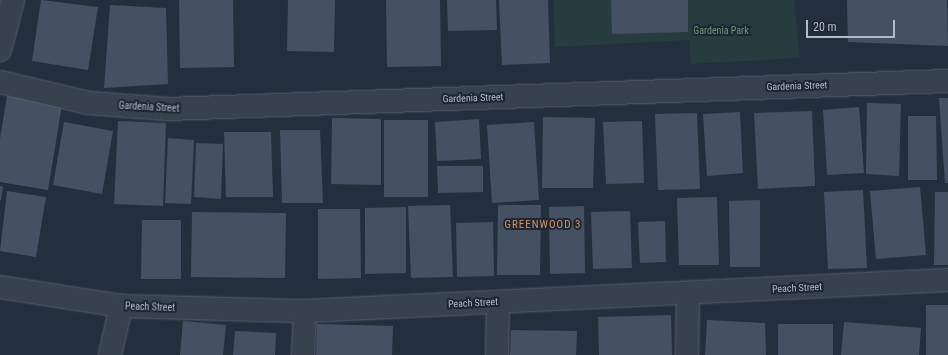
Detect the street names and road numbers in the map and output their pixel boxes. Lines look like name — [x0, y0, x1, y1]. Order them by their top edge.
street label: Gardenia Street — [766, 79, 828, 93]
street label: Gardenia Street — [442, 91, 504, 105]
street label: Gardenia Street — [118, 99, 180, 115]
street label: Peach Street — [772, 281, 822, 295]
street label: Peach Street — [448, 296, 498, 310]
street label: Peach Street — [125, 300, 175, 314]

